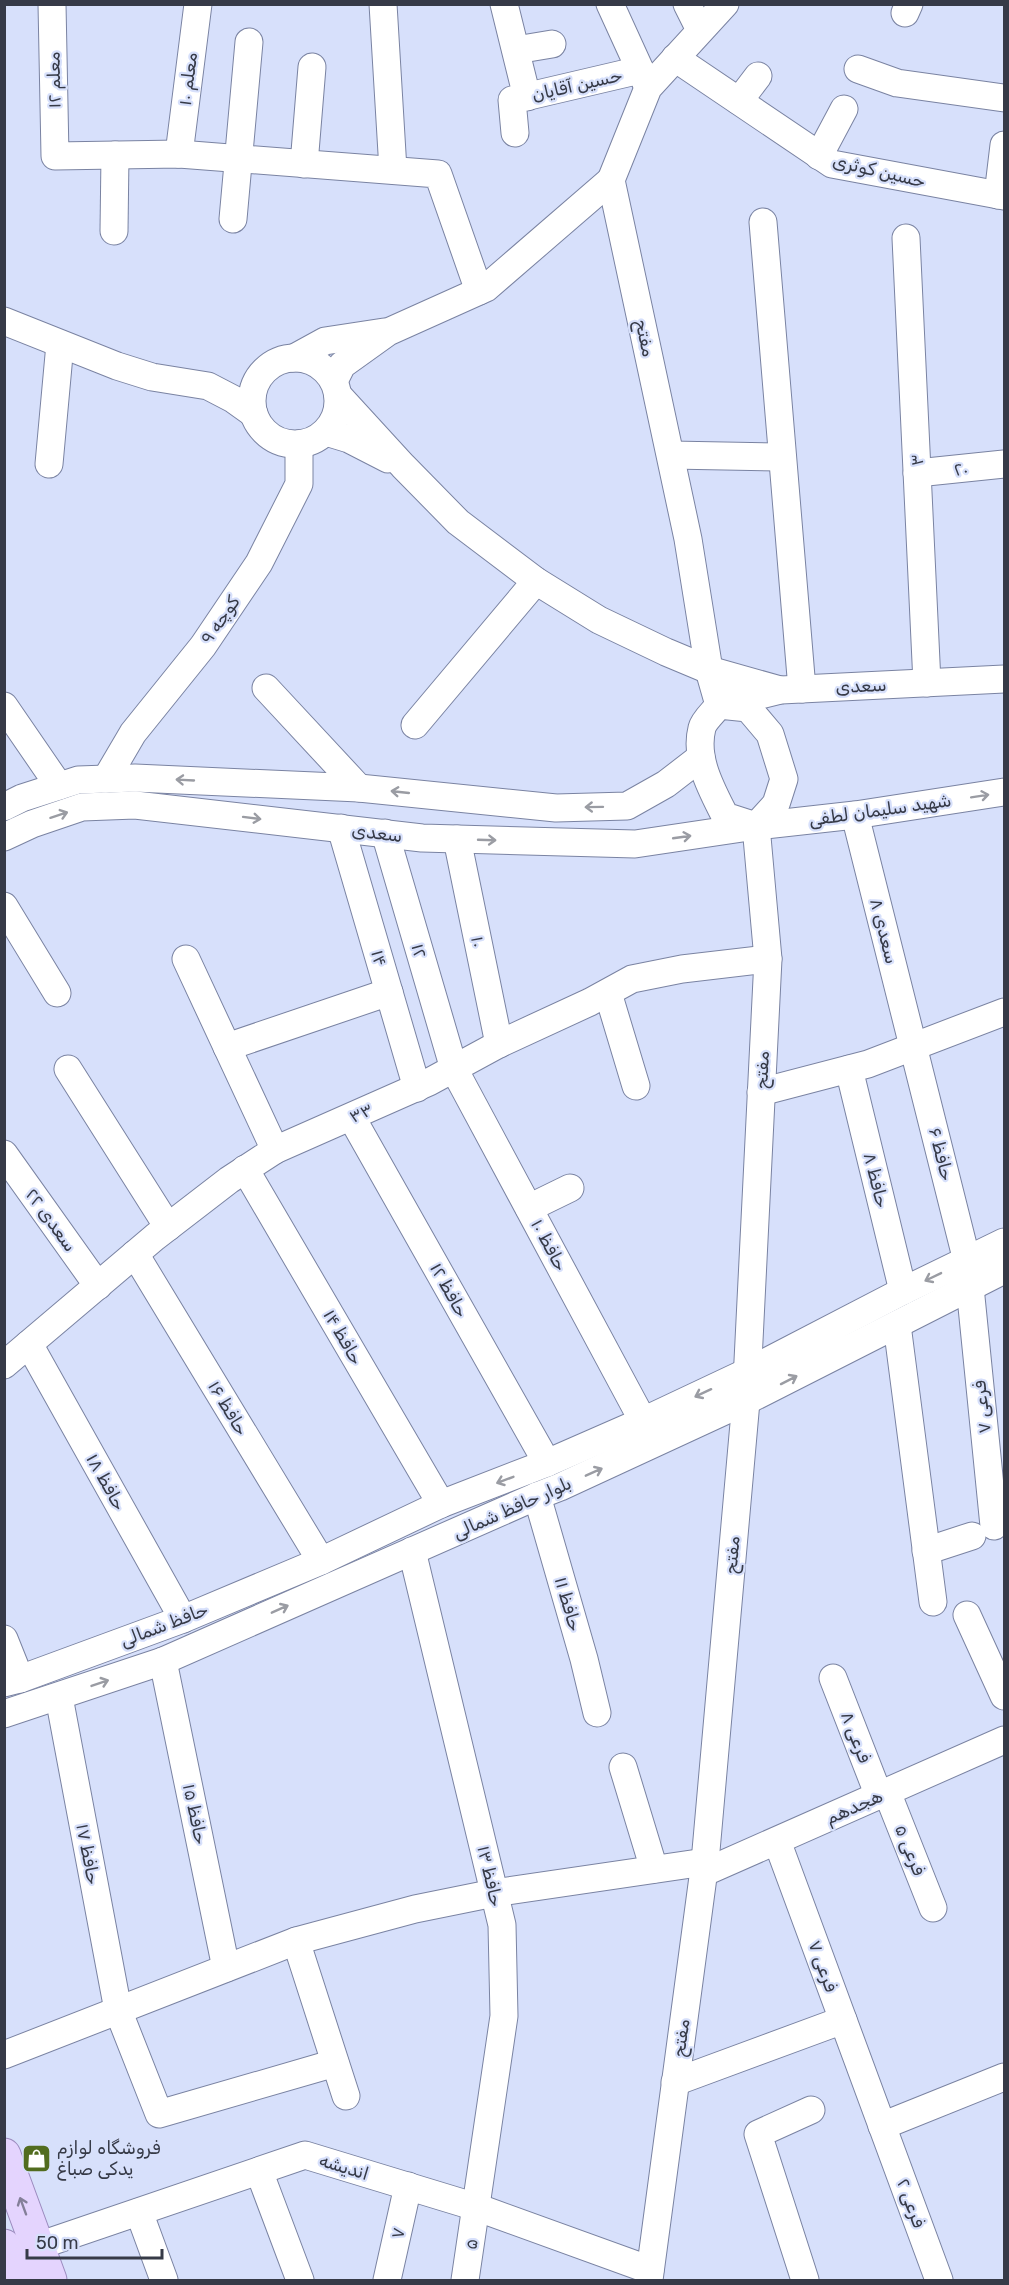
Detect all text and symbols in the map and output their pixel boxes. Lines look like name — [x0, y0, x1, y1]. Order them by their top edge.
street label: معلم ۱۲ — [43, 51, 66, 109]
street label: معلم ۱۰ — [174, 51, 203, 107]
street label: حسین آقایان — [530, 64, 624, 106]
street label: حسین کوثری — [830, 150, 928, 192]
street label: مفتح — [628, 317, 660, 359]
street label: ۳ — [906, 454, 928, 466]
street label: ۲۰ — [953, 457, 969, 481]
street label: کوچه ۹ — [195, 592, 245, 648]
street label: سعدی — [835, 674, 887, 698]
one-way arrow — [175, 774, 195, 786]
one-way arrow — [391, 786, 411, 797]
street label: شهید سلیمان لطفی — [807, 789, 953, 831]
one-way arrow — [970, 790, 990, 801]
one-way arrow — [585, 801, 605, 812]
one-way arrow — [49, 808, 68, 819]
one-way arrow — [241, 813, 261, 824]
street label: سعدی — [350, 819, 404, 847]
one-way arrow — [671, 832, 691, 843]
one-way arrow — [477, 834, 497, 846]
street label: سعدی ۸ — [865, 896, 903, 966]
street label: ۱۰ — [466, 934, 490, 950]
street label: ۱۲ — [406, 941, 432, 961]
street label: ۱۴ — [366, 947, 392, 969]
street label: مفتح — [750, 1050, 776, 1090]
street label: ۳۳ — [346, 1098, 376, 1128]
street label: حافظ ۶ — [924, 1125, 958, 1183]
street label: حافظ ۸ — [859, 1150, 893, 1210]
street label: سعدی ۲۲ — [21, 1184, 81, 1256]
street label: حافظ ۱۰ — [526, 1215, 572, 1275]
street label: حافظ ۱۲ — [425, 1259, 473, 1321]
one-way arrow — [924, 1272, 942, 1284]
street label: حافظ ۱۴ — [318, 1305, 368, 1369]
one-way arrow — [779, 1373, 797, 1385]
street label: حافظ ۱۶ — [203, 1377, 253, 1439]
street label: فرعی ۷ — [968, 1379, 996, 1435]
one-way arrow — [694, 1388, 712, 1400]
street label: حافظ ۱۸ — [81, 1450, 131, 1514]
one-way arrow — [584, 1466, 602, 1477]
street label: بلوار حافظ شمالی — [449, 1472, 575, 1544]
one-way arrow — [496, 1475, 515, 1486]
street label: مفتح — [719, 1535, 747, 1575]
street label: حافظ ۱۱ — [550, 1574, 586, 1634]
street label: حافظ شمالی — [117, 1598, 211, 1652]
one-way arrow — [271, 1602, 289, 1614]
one-way arrow — [90, 1676, 109, 1687]
street label: فرعی ۸ — [836, 1708, 876, 1766]
street label: حافظ ۱۵ — [178, 1782, 212, 1846]
street label: هجدهم — [822, 1785, 886, 1830]
street label: فرعی ۵ — [890, 1821, 930, 1879]
street label: حافظ ۱۷ — [71, 1822, 105, 1886]
street label: حافظ ۱۳ — [472, 1843, 508, 1909]
street label: فرعی ۷ — [804, 1937, 842, 1995]
street label: مفتح — [667, 2018, 697, 2059]
place label: فروشگاه لوازم یدکی صباغ — [57, 2137, 160, 2181]
shop icon: فروشگاه لوازم یدکی صباغ — [20, 2142, 52, 2174]
street label: اندیشه — [317, 2149, 371, 2185]
street label: فرعی ۲ — [892, 2175, 930, 2231]
one-way arrow — [17, 2197, 28, 2216]
scale bar — [27, 2222, 162, 2260]
street label: ۷ — [386, 2225, 410, 2241]
text: 50 m — [36, 2232, 79, 2254]
street label: ۵ — [459, 2237, 483, 2251]

